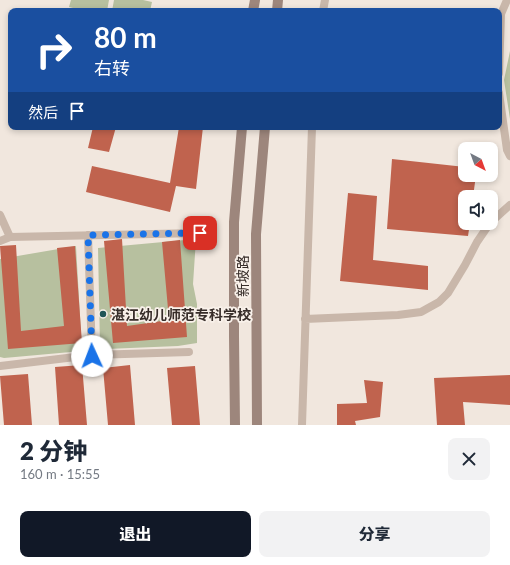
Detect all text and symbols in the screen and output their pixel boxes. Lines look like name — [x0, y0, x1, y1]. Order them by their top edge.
text: 80 m — [94, 20, 157, 54]
icon: right — [28, 24, 80, 76]
text: 右转 — [94, 57, 130, 79]
icon: arrive — [66, 100, 88, 122]
text: 然后 — [28, 103, 58, 121]
north arrow — [458, 142, 498, 182]
map controls — [458, 142, 498, 230]
button: sound — [458, 190, 498, 230]
pin — [183, 216, 217, 250]
icon: arrive — [189, 222, 211, 244]
street label: 新坡路 — [234, 255, 251, 297]
place label: 湛江幼儿师范专科学校 — [111, 306, 251, 323]
marker: 湛江幼儿师范专科学校 — [98, 309, 108, 319]
position arrow — [71, 335, 113, 377]
text: 2 分钟 — [20, 436, 87, 465]
button: close — [448, 438, 490, 480]
text: 160 m · 15:55 — [20, 466, 100, 482]
button: 退出 — [20, 511, 251, 557]
button: 分享 — [259, 511, 490, 557]

